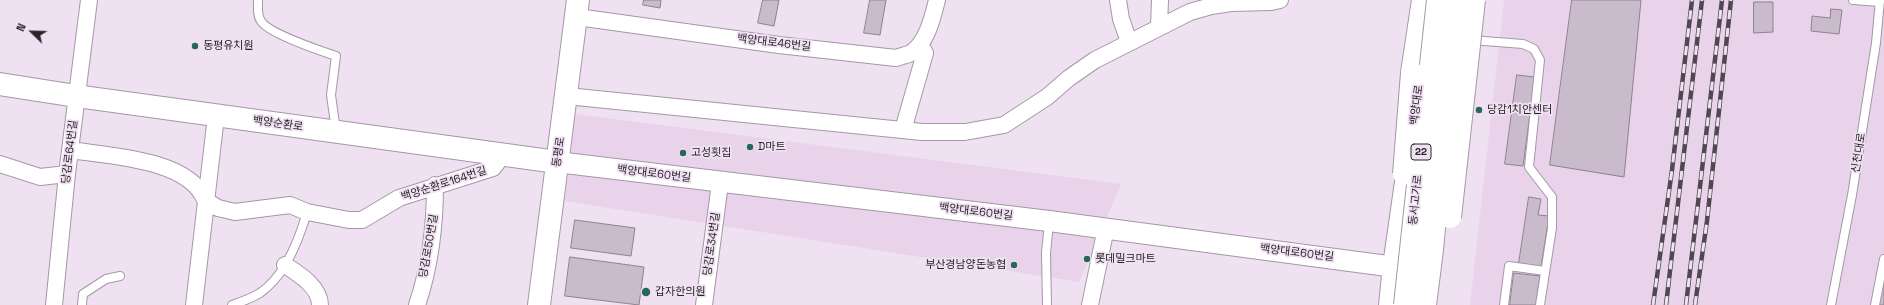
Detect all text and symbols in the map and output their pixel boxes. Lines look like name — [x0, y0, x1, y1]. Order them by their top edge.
north arrow — [12, 12, 52, 52]
text: N — [13, 21, 29, 33]
street label: 백양대로46번길 — [736, 32, 812, 54]
place label: 동평유치원 — [203, 39, 254, 53]
marker: 동평유치원 — [190, 41, 200, 51]
street label: 백양대로 — [1408, 84, 1426, 126]
place label: 당감1치안센터 — [1487, 103, 1552, 117]
marker: 당감1치안센터 — [1474, 105, 1484, 115]
street label: 백양순환로 — [252, 114, 304, 134]
street label: 당감로64번길 — [60, 119, 80, 185]
street label: 신천대로 — [1849, 132, 1869, 174]
street label: 동평로 — [550, 136, 568, 168]
place label: D마트 — [758, 140, 786, 154]
marker: D마트 — [745, 142, 755, 152]
road number: 22 — [1411, 144, 1431, 160]
place label: 고성횟집 — [691, 146, 731, 160]
marker: 고성횟집 — [678, 148, 688, 158]
street label: 백양대로60번길 — [616, 163, 692, 185]
street label: 백양순환로164번길 — [400, 164, 488, 204]
street label: 동서고가로 — [1407, 174, 1425, 226]
street label: 백양대로60번길 — [938, 201, 1014, 223]
street label: 당감로34번길 — [701, 211, 723, 277]
street label: 당감로50번길 — [417, 213, 441, 279]
street label: 백양대로60번길 — [1259, 242, 1335, 264]
place label: 롯데밀크마트 — [1095, 252, 1156, 266]
marker: 롯데밀크마트 — [1082, 254, 1092, 264]
place label: 부산경남양돈농협 — [925, 258, 1006, 272]
marker: 부산경남양돈농협 — [1009, 260, 1019, 270]
place label: 갑자한의원 — [655, 285, 706, 299]
marker: 갑자한의원 — [640, 286, 652, 298]

